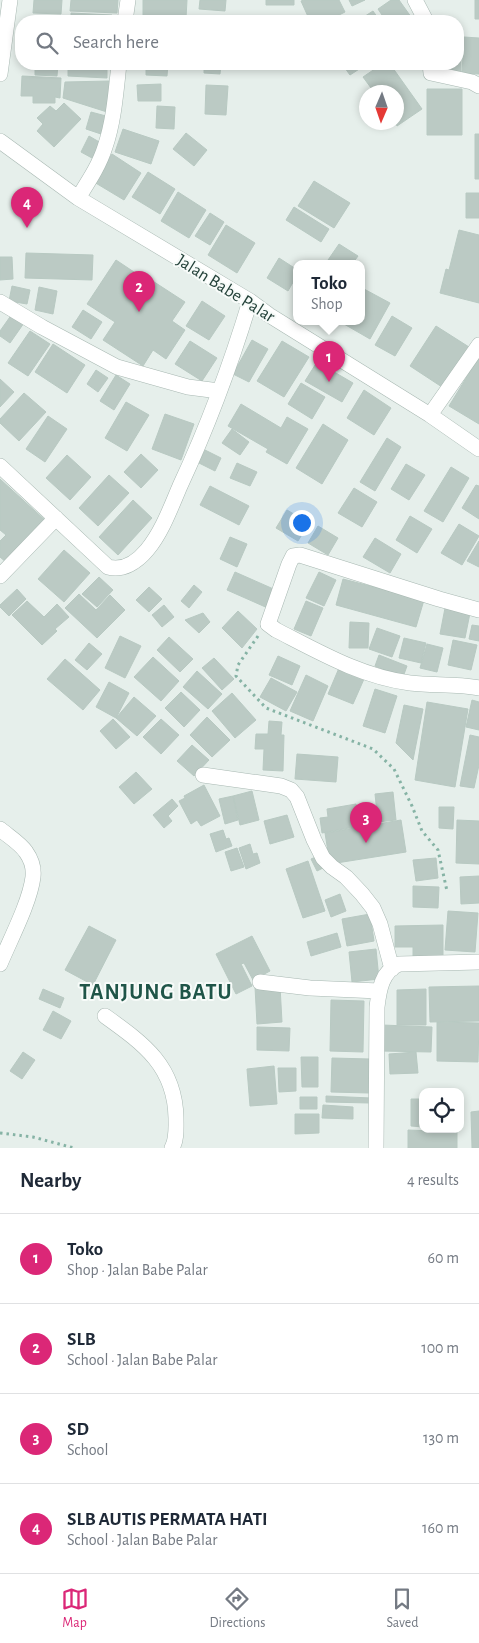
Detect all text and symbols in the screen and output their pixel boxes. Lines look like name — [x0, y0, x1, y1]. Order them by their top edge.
search box — [15, 15, 464, 70]
icon: search — [33, 29, 61, 57]
text: Search here — [73, 33, 159, 52]
north arrow — [359, 85, 404, 130]
pin: 4 — [11, 187, 43, 228]
street label: Jalan Babe Palar — [173, 251, 278, 326]
popup — [293, 260, 365, 325]
pin: 2 — [123, 271, 155, 312]
text: Toko — [311, 274, 347, 293]
text: Shop — [311, 296, 343, 312]
pin: 1 — [313, 341, 345, 382]
your location — [289, 510, 315, 536]
pin: 3 — [350, 802, 382, 843]
district label: TANJUNG BATU — [79, 981, 233, 1003]
map controls — [419, 1088, 464, 1133]
button: locate — [419, 1088, 464, 1133]
text: Nearby — [20, 1170, 81, 1191]
text: 4 results — [407, 1172, 459, 1188]
text: Toko — [67, 1240, 103, 1259]
text: 1 — [33, 1250, 39, 1266]
text: 60 m — [428, 1250, 459, 1266]
text: Shop · Jalan Babe Palar — [67, 1262, 208, 1278]
text: SLB — [67, 1330, 96, 1349]
text: 2 — [32, 1340, 40, 1356]
text: 100 m — [421, 1340, 459, 1356]
text: School · Jalan Babe Palar — [67, 1352, 217, 1368]
text: SD — [67, 1420, 89, 1439]
text: 3 — [33, 1430, 39, 1446]
text: 130 m — [423, 1430, 459, 1446]
text: School — [67, 1442, 108, 1458]
text: SLB AUTIS PERMATA HATI — [67, 1510, 268, 1529]
text: 4 — [32, 1520, 40, 1536]
text: 160 m — [422, 1520, 459, 1536]
text: School · Jalan Babe Palar — [67, 1532, 217, 1548]
tab: Map — [61, 1585, 89, 1632]
tab: Directions — [210, 1585, 265, 1632]
tab: Saved — [386, 1585, 418, 1632]

